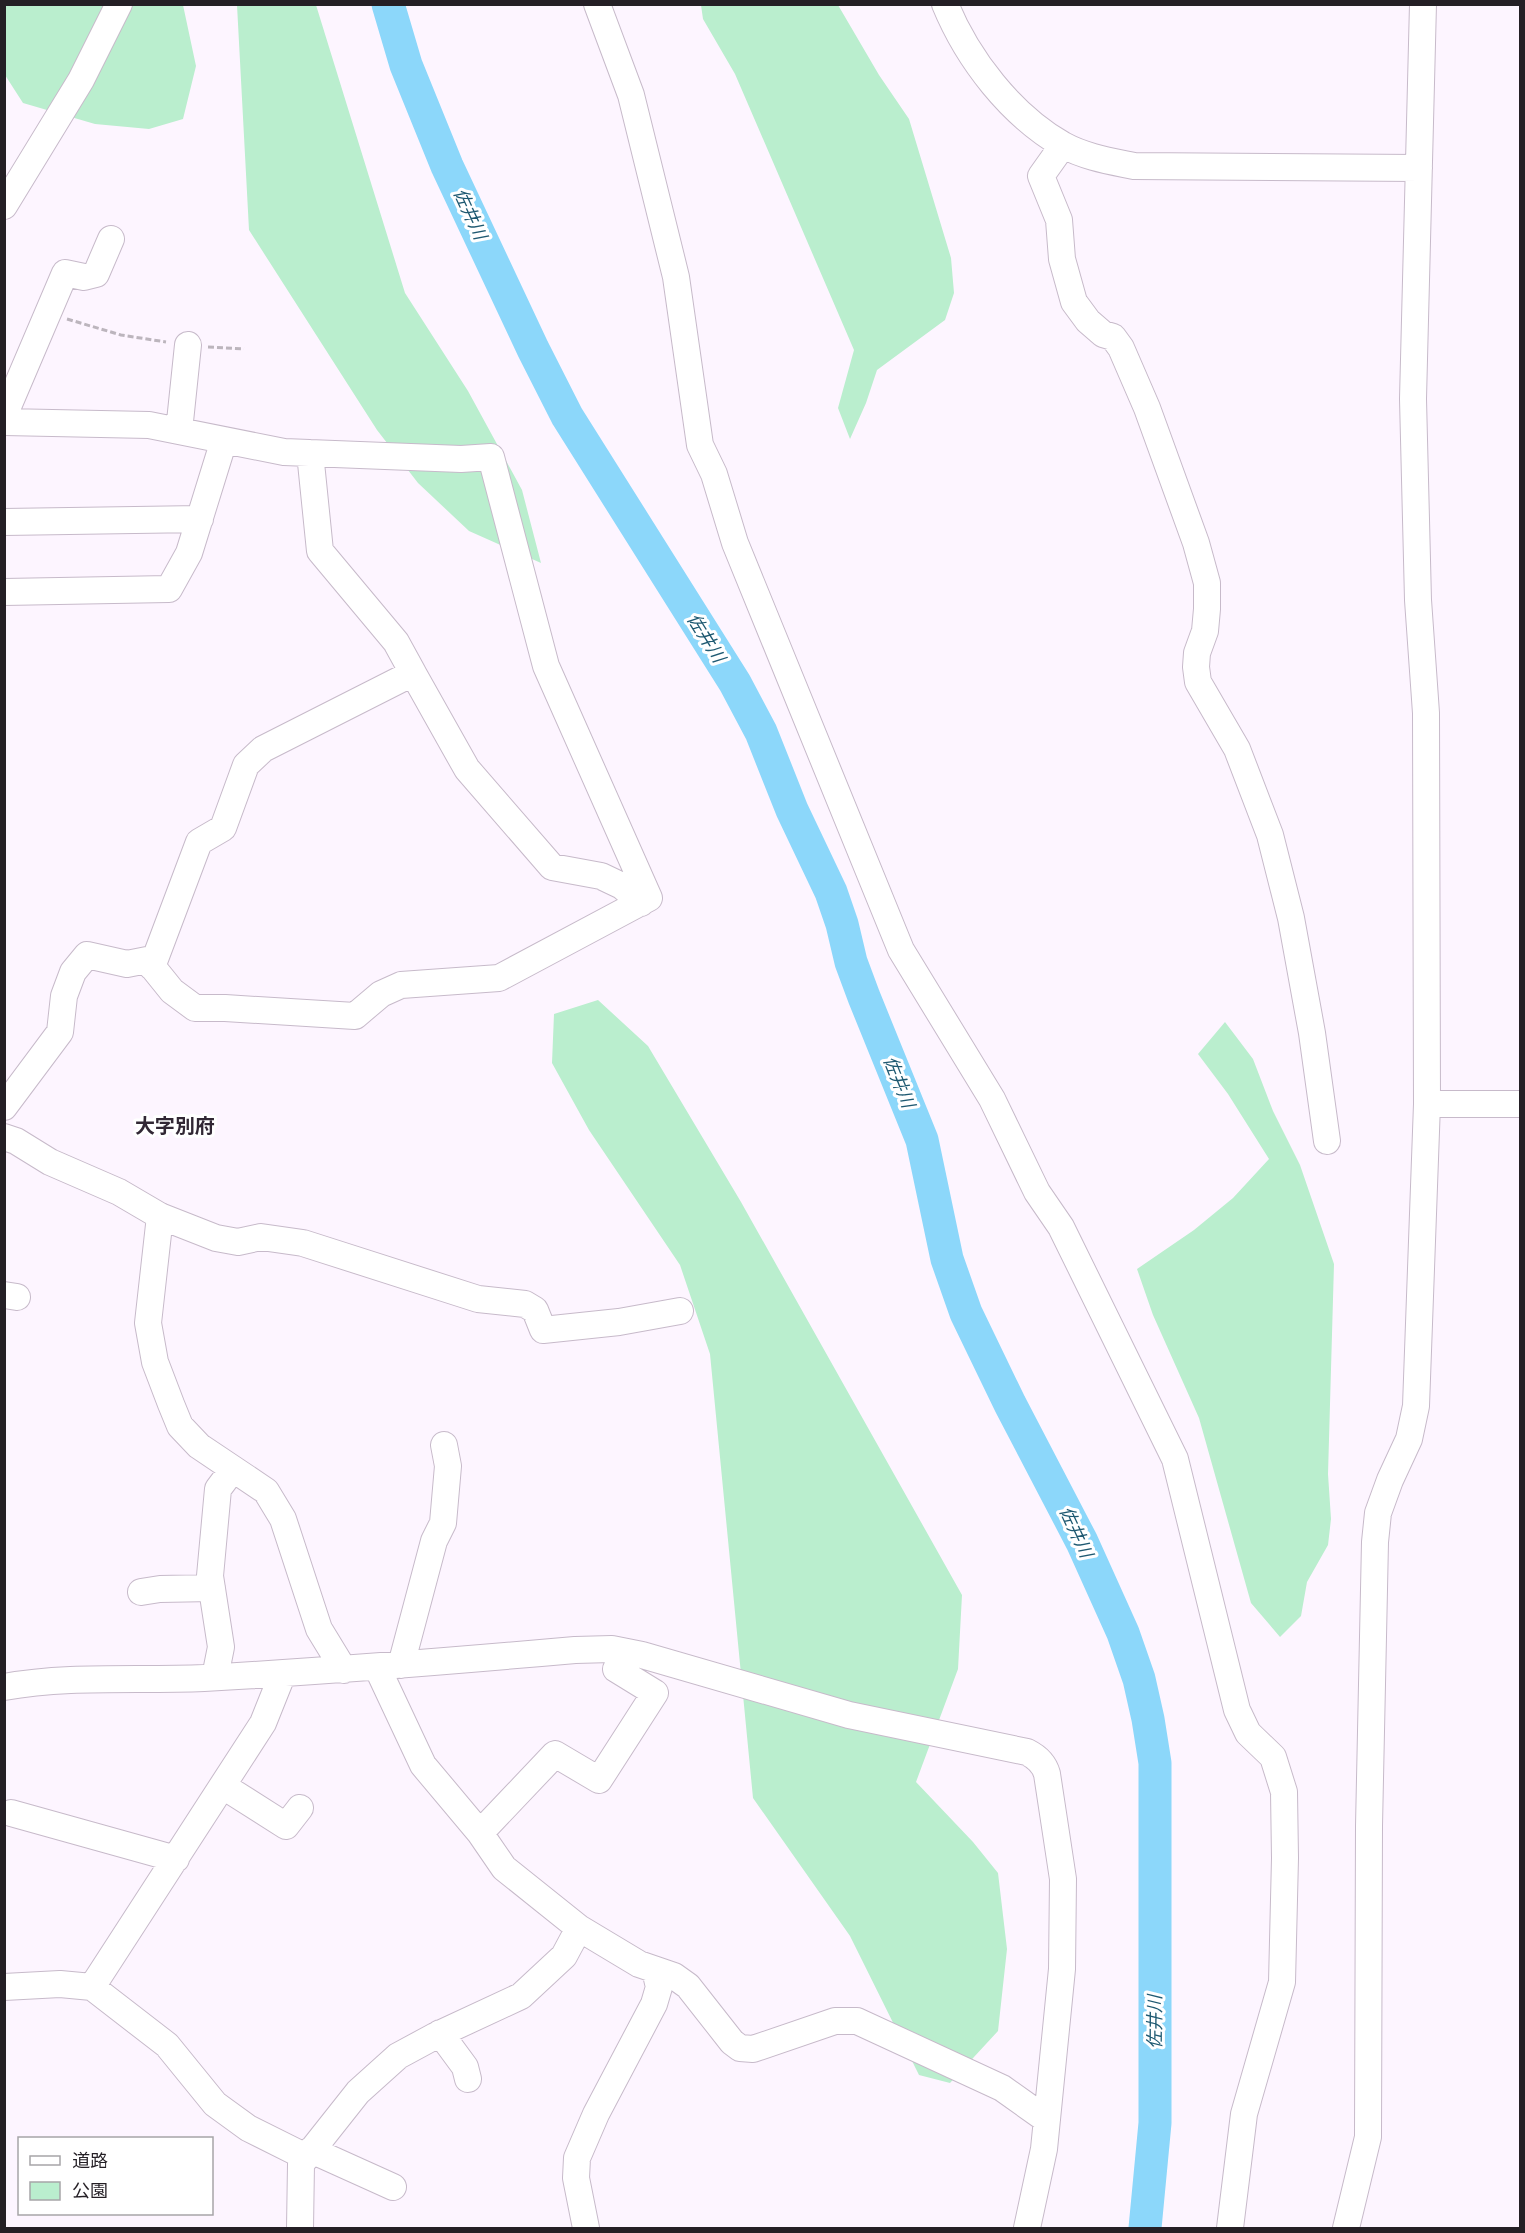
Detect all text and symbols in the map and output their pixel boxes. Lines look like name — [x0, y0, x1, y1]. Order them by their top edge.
water label: 佐井川 — [450, 185, 492, 245]
water label: 佐井川 — [683, 609, 731, 668]
water label: 佐井川 — [880, 1053, 920, 1113]
district label: 大字別府 — [135, 1114, 215, 1137]
water label: 佐井川 — [1056, 1503, 1098, 1563]
water label: 佐井川 — [1144, 1993, 1165, 2049]
legend — [18, 2137, 213, 2215]
text: 道路 — [72, 2150, 108, 2171]
text: 公園 — [72, 2180, 108, 2201]

